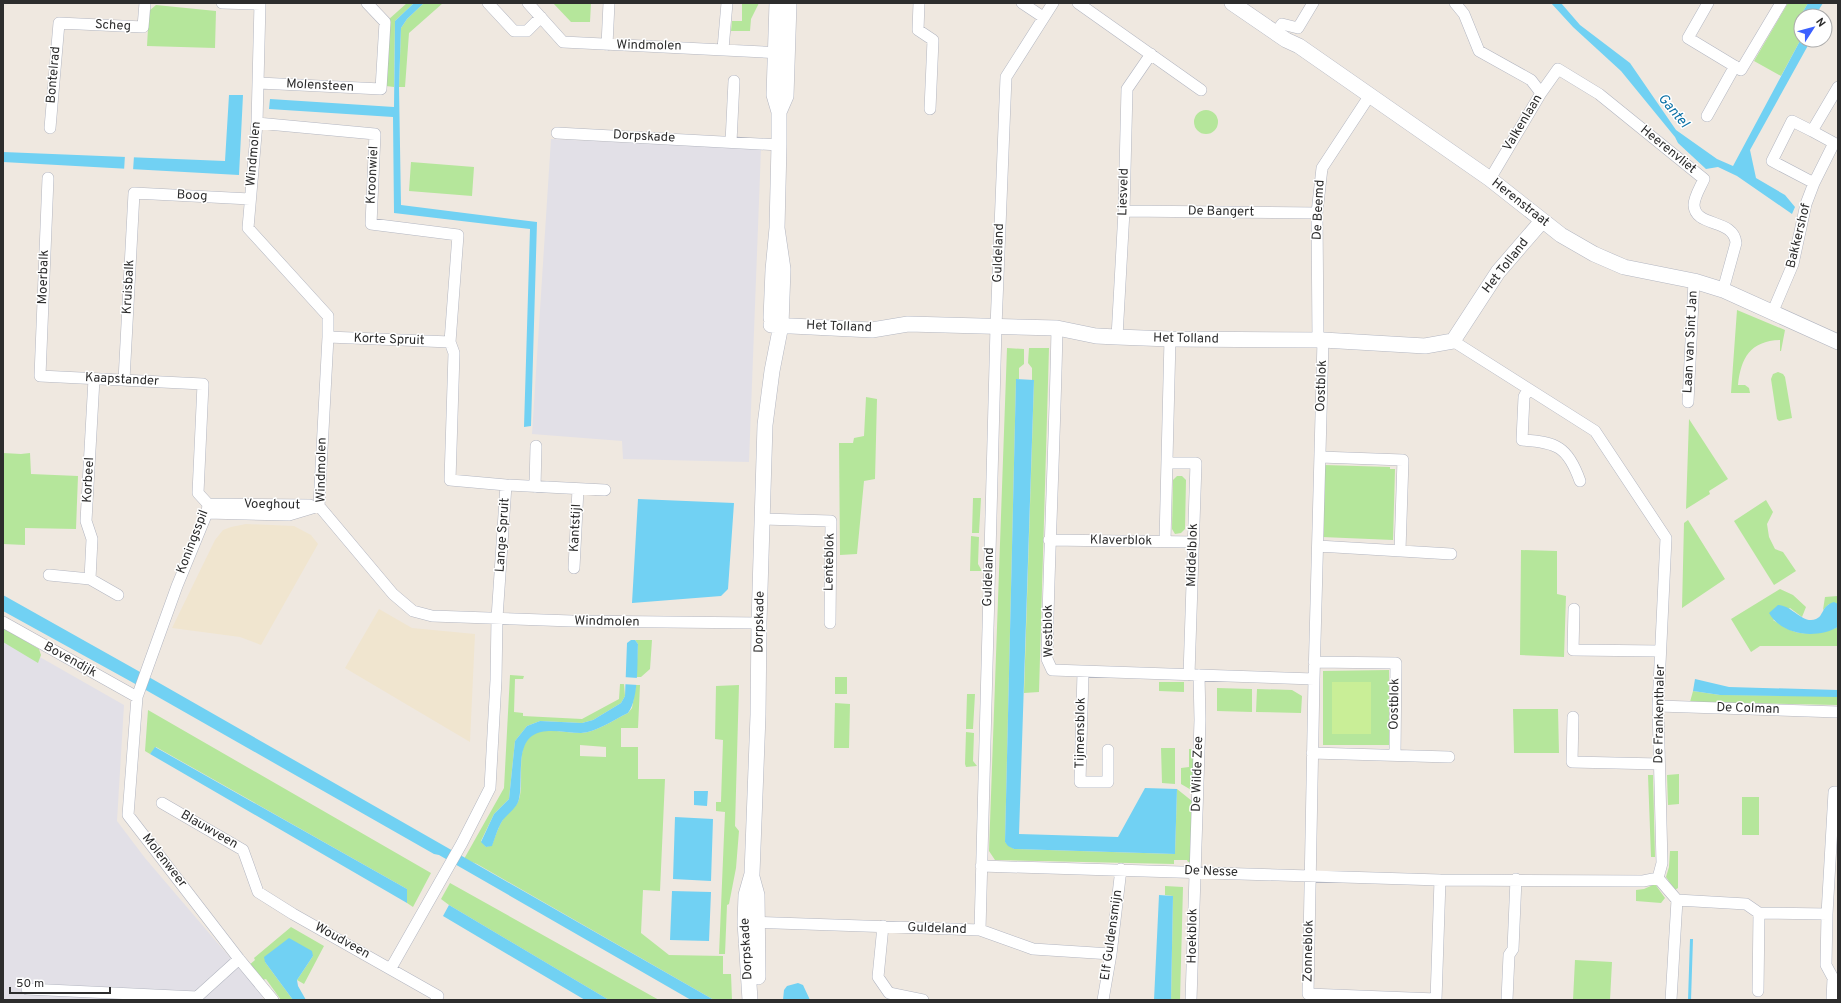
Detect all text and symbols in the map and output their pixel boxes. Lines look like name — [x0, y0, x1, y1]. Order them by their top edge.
north arrow — [1793, 8, 1833, 48]
text: N — [1812, 15, 1828, 30]
street label: Scheg — [95, 17, 131, 35]
street label: Windmolen — [616, 37, 682, 55]
street label: Bontelrad — [44, 46, 64, 104]
street label: Molensteen — [286, 76, 354, 96]
water label: Gantel — [1654, 90, 1693, 133]
street label: Valkenlaan — [1500, 92, 1546, 154]
street label: Windmolen — [243, 121, 265, 187]
street label: Heerenvliet — [1637, 122, 1699, 178]
street label: Dorpskade — [613, 127, 675, 147]
street label: Kroonwiel — [363, 146, 383, 204]
street label: Liesveld — [1115, 168, 1133, 216]
street label: Herenstraat — [1488, 175, 1552, 231]
street label: De Beemd — [1309, 179, 1329, 241]
street label: Boog — [176, 187, 208, 205]
street label: Bakkershof — [1783, 201, 1815, 270]
street label: De Bangert — [1188, 203, 1254, 221]
street label: Guldeland — [990, 223, 1008, 283]
street label: Het Tolland — [1479, 235, 1533, 297]
street label: Moerbalk — [35, 249, 53, 305]
street label: Kruisbalk — [120, 259, 138, 315]
street label: Laan van Sint Jan — [1680, 290, 1702, 394]
street label: Het Tolland — [806, 318, 872, 336]
street label: Het Tolland — [1153, 330, 1219, 348]
street label: Korte Spruit — [353, 331, 425, 349]
street label: Oostblok — [1313, 360, 1331, 412]
street label: Kaapstander — [84, 370, 160, 390]
street label: Windmolen — [313, 437, 331, 503]
street label: Korbeel — [80, 457, 98, 503]
street label: Voeghout — [244, 497, 300, 513]
street label: Lange Spruit — [492, 497, 514, 573]
street label: Kantstijl — [567, 503, 585, 553]
street label: Koningsspil — [173, 508, 213, 576]
street label: Middelblok — [1184, 523, 1202, 587]
street label: Klaverblok — [1090, 532, 1152, 550]
street label: Lenteblok — [821, 533, 839, 591]
street label: Guldeland — [980, 547, 998, 607]
street label: Dorpskade — [751, 591, 769, 653]
street label: Westblok — [1041, 604, 1057, 658]
street label: Windmolen — [574, 613, 640, 631]
street label: Bovendijk — [41, 639, 99, 681]
street label: De Frankenthaler — [1651, 664, 1669, 764]
street label: Oostblok — [1387, 678, 1403, 730]
street label: Tijmensblok — [1072, 697, 1090, 769]
street label: De Colman — [1716, 700, 1780, 718]
street label: De Wilde Zee — [1189, 736, 1207, 812]
street label: Blauwveen — [177, 807, 241, 853]
street label: Molenweer — [138, 831, 190, 891]
street label: De Nesse — [1184, 863, 1238, 881]
street label: Elf Guldensmijn — [1098, 889, 1126, 981]
street label: Hoekblok — [1185, 908, 1201, 964]
street label: Dorpskade — [737, 918, 757, 980]
street label: Woudveen — [312, 919, 372, 963]
street label: Guldeland — [907, 920, 967, 938]
street label: Zonneblok — [1300, 920, 1318, 982]
scale bar — [10, 969, 110, 995]
text: 50 m — [16, 976, 44, 992]

